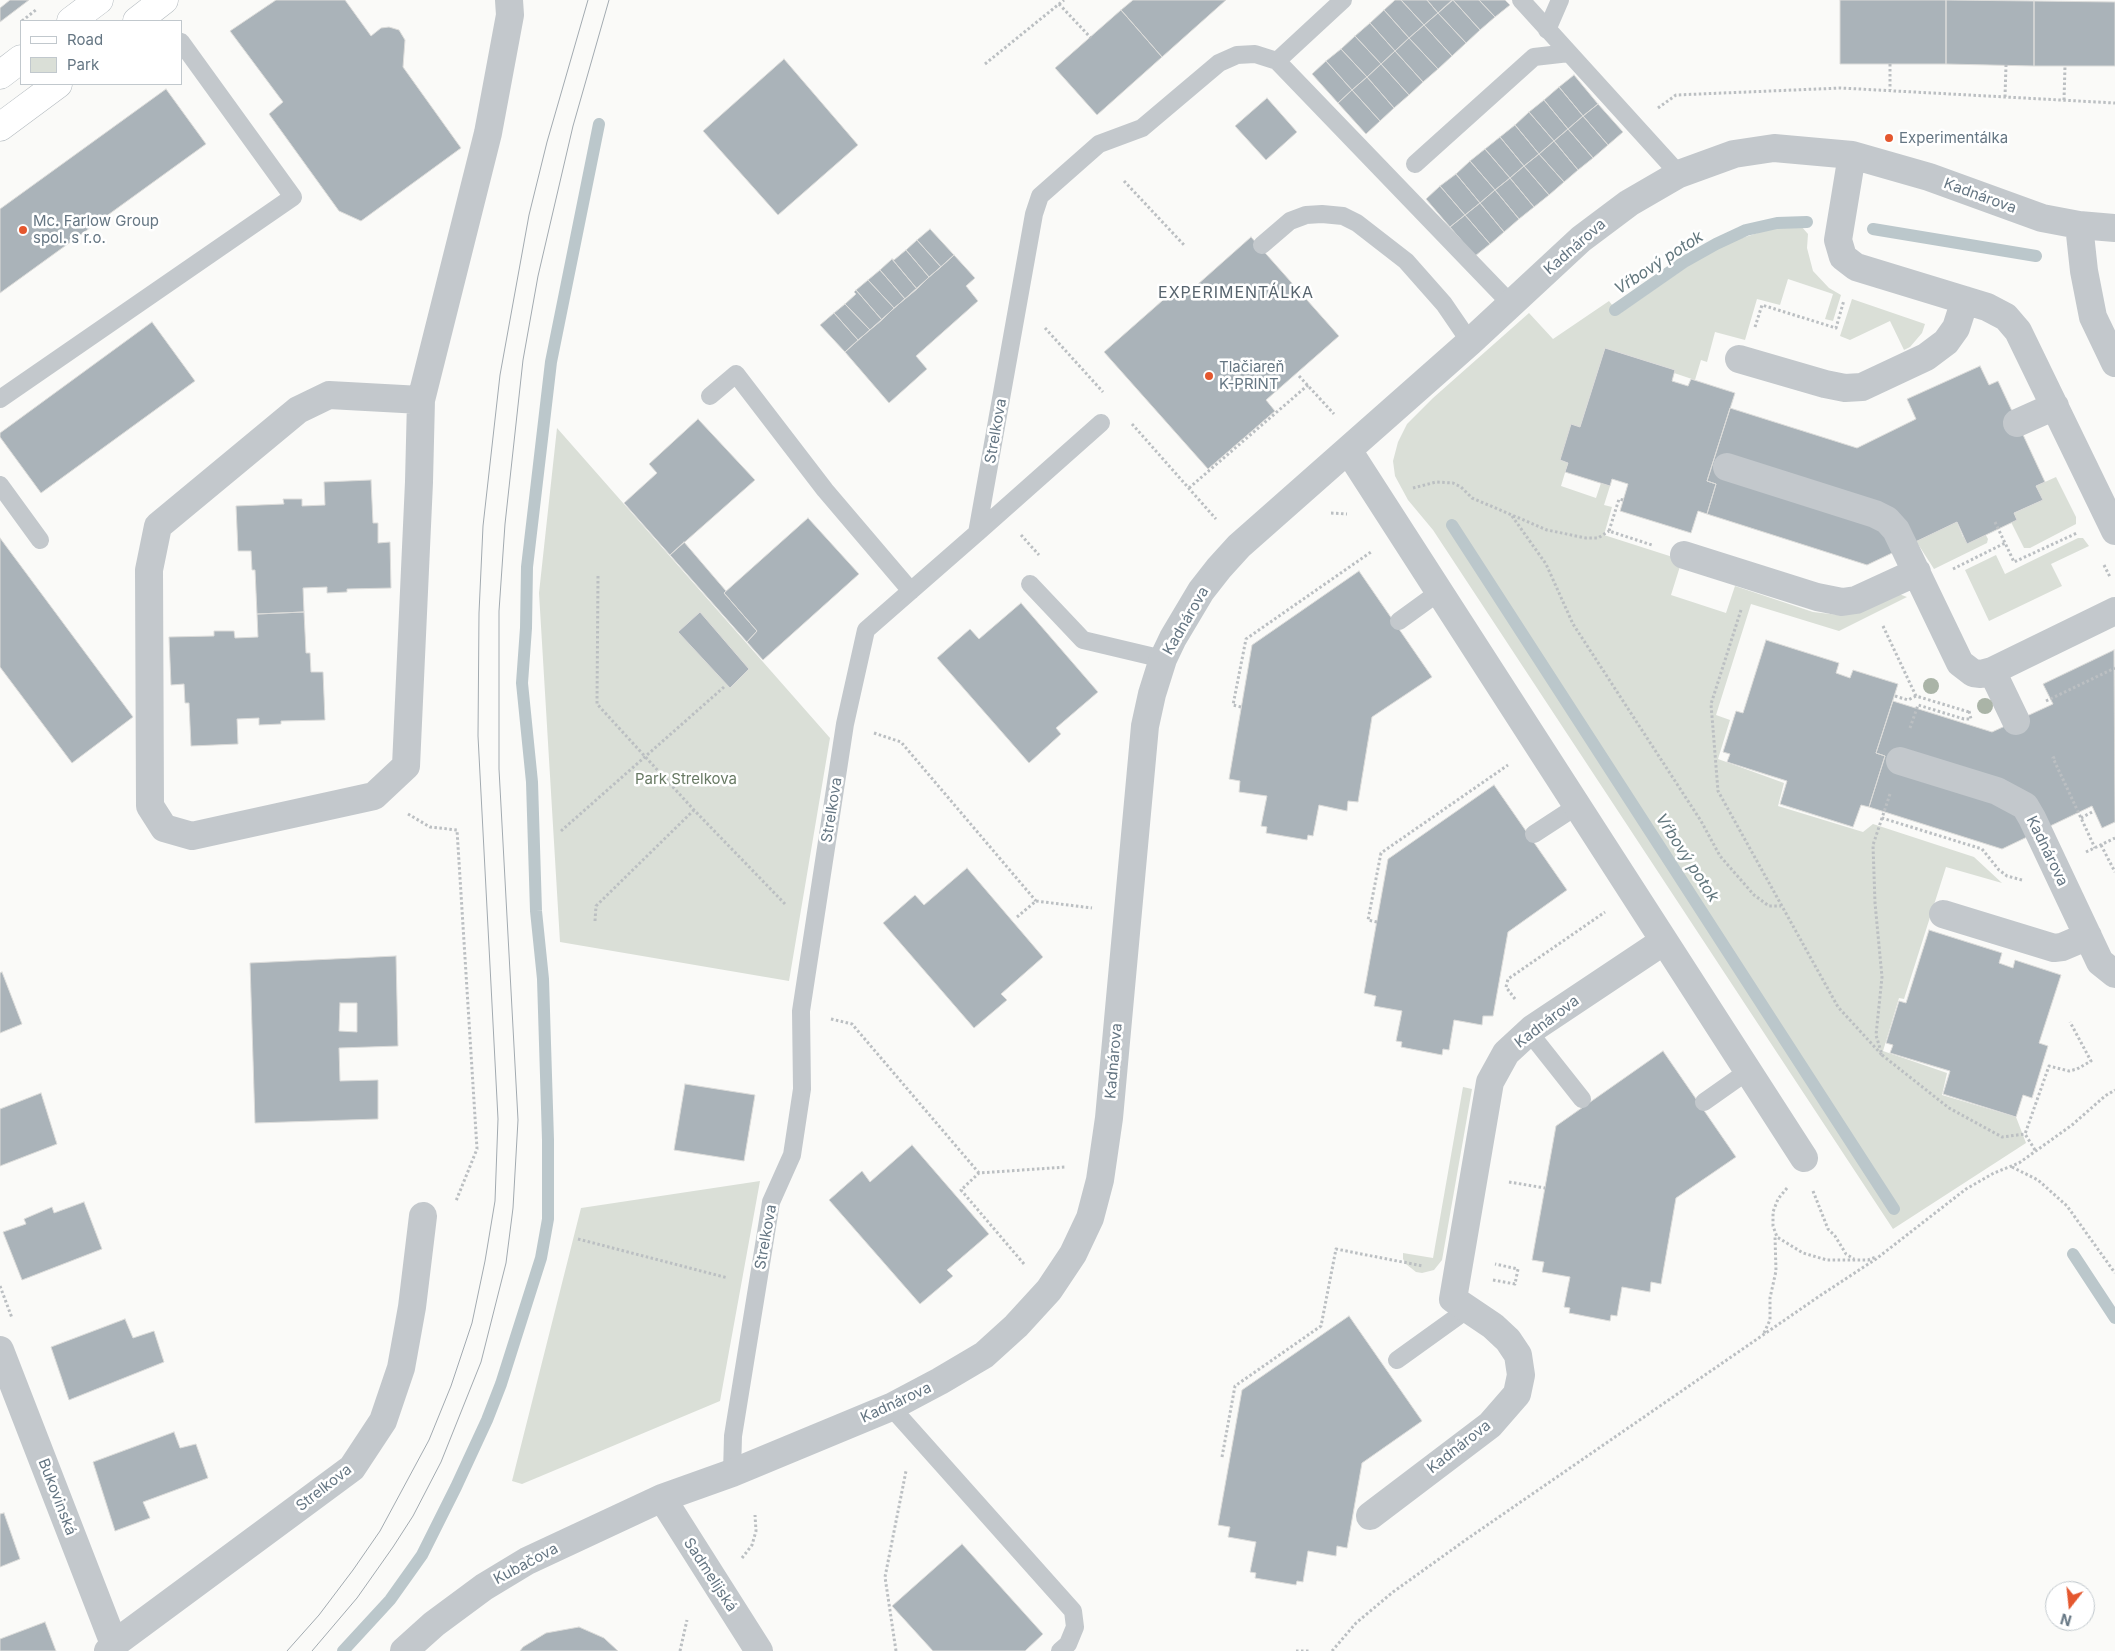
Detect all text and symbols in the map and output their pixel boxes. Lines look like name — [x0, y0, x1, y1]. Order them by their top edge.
legend — [20, 20, 182, 85]
text: Road — [67, 30, 103, 49]
text: Park — [67, 55, 99, 74]
place label: Experimentálka — [1899, 129, 2008, 147]
marker: Experimentálka — [1883, 132, 1895, 144]
street label: Kadnárova — [1941, 175, 2019, 217]
place label: Mc. Farlow Group spol. s r.o. — [33, 212, 159, 247]
street label: Kadnárova — [1540, 215, 1610, 279]
marker: Mc. Farlow Group spol. s r.o. — [17, 224, 29, 236]
water label: Vŕbový potok — [1611, 227, 1707, 299]
district label: EXPERIMENTÁLKA — [1156, 283, 1316, 303]
place label: Tlačiareň K-PRINT — [1219, 358, 1284, 393]
marker: Tlačiareň K-PRINT — [1203, 370, 1215, 382]
street label: Strelkova — [981, 397, 1011, 465]
street label: Kadnárova — [1159, 584, 1213, 658]
park label: Park Strelkova — [635, 770, 737, 788]
street label: Strelkova — [818, 776, 846, 844]
water label: Vŕbový potok — [1651, 810, 1723, 906]
street label: Kadnárova — [2022, 813, 2072, 889]
street label: Kadnárova — [1511, 992, 1583, 1052]
street label: Kadnárova — [1102, 1022, 1126, 1100]
street label: Strelkova — [751, 1203, 781, 1271]
street label: Kadnárova — [858, 1379, 934, 1427]
street label: Kadnárova — [1424, 1417, 1494, 1477]
street label: Bukovinská — [34, 1456, 80, 1538]
street label: Strelkova — [293, 1461, 355, 1515]
street label: Sadmelijská — [679, 1535, 741, 1615]
street label: Kubačova — [491, 1540, 561, 1588]
north arrow — [2045, 1581, 2095, 1631]
text: N — [2059, 1610, 2073, 1630]

